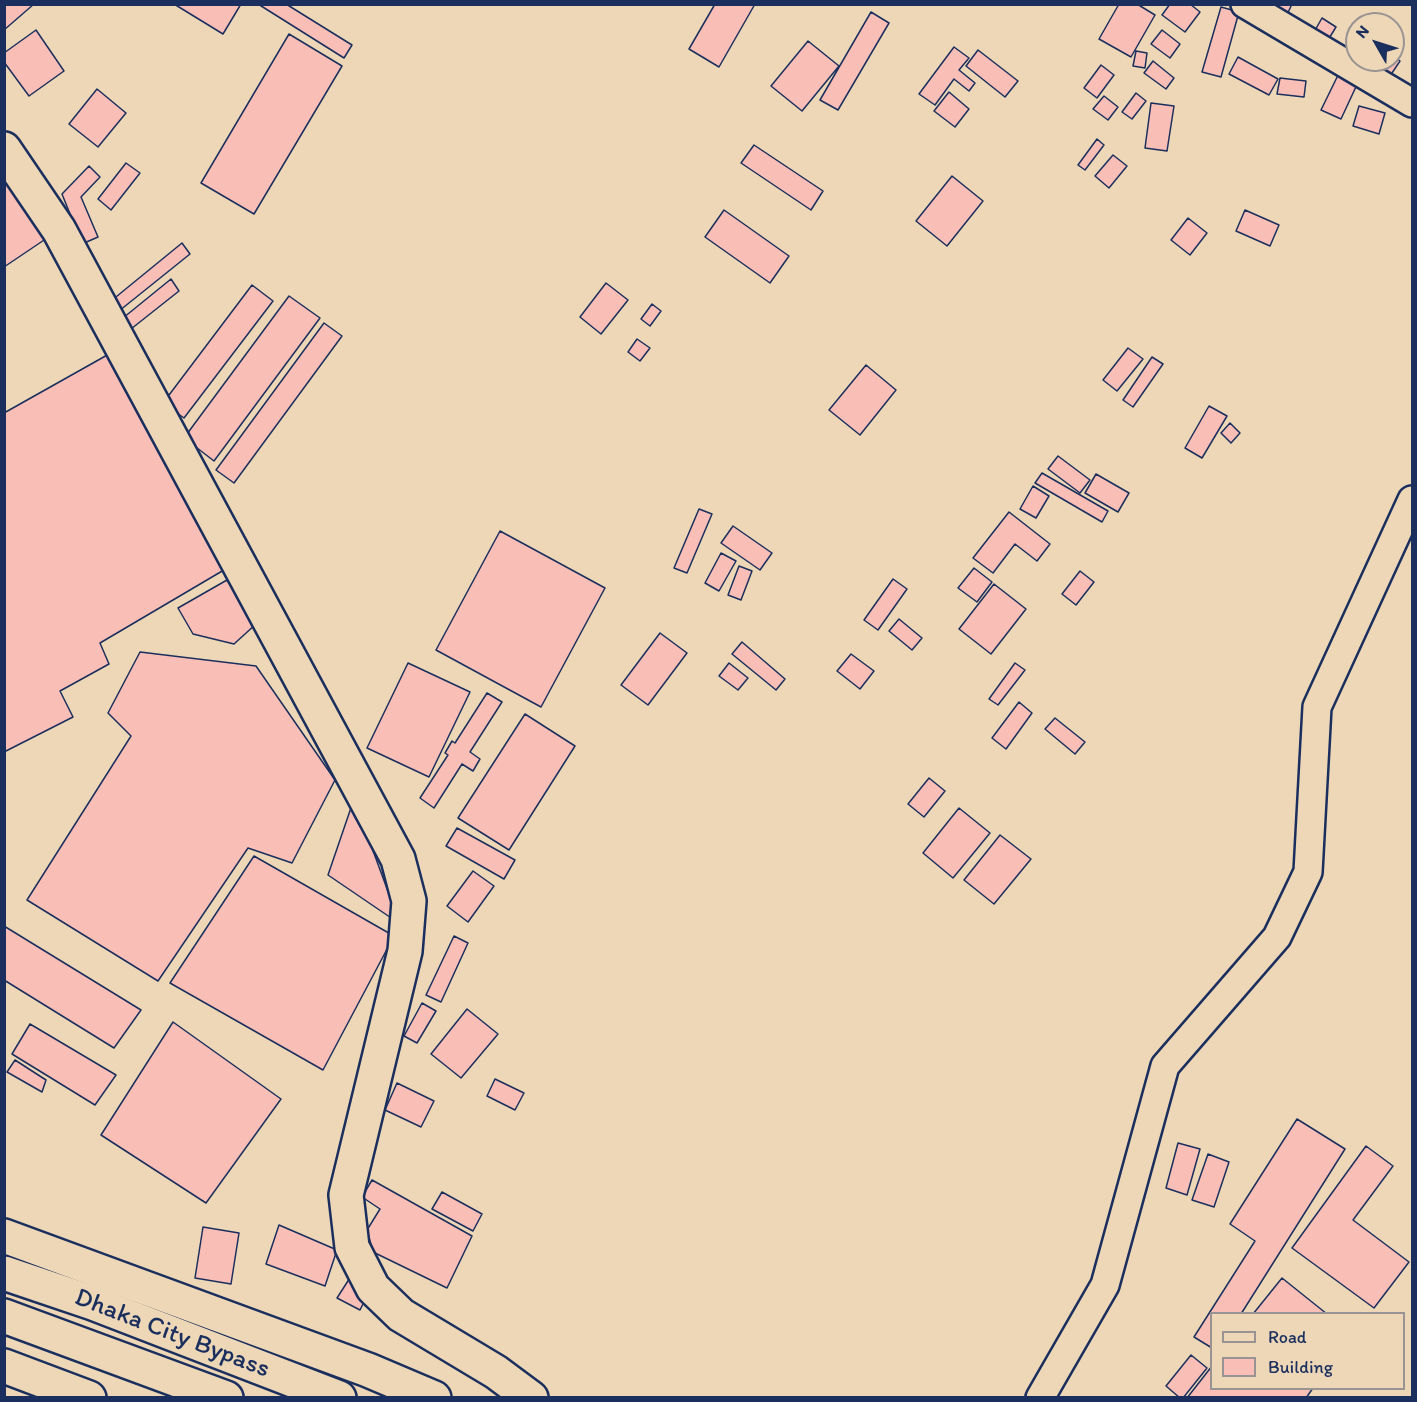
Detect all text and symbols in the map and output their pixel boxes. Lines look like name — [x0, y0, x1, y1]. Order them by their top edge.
north arrow — [1345, 12, 1405, 72]
text: N — [1351, 21, 1373, 42]
street label: Dhaka City Bypass — [70, 1282, 274, 1386]
legend — [1210, 1312, 1405, 1390]
text: Road — [1268, 1326, 1307, 1348]
text: Building — [1268, 1356, 1333, 1378]

